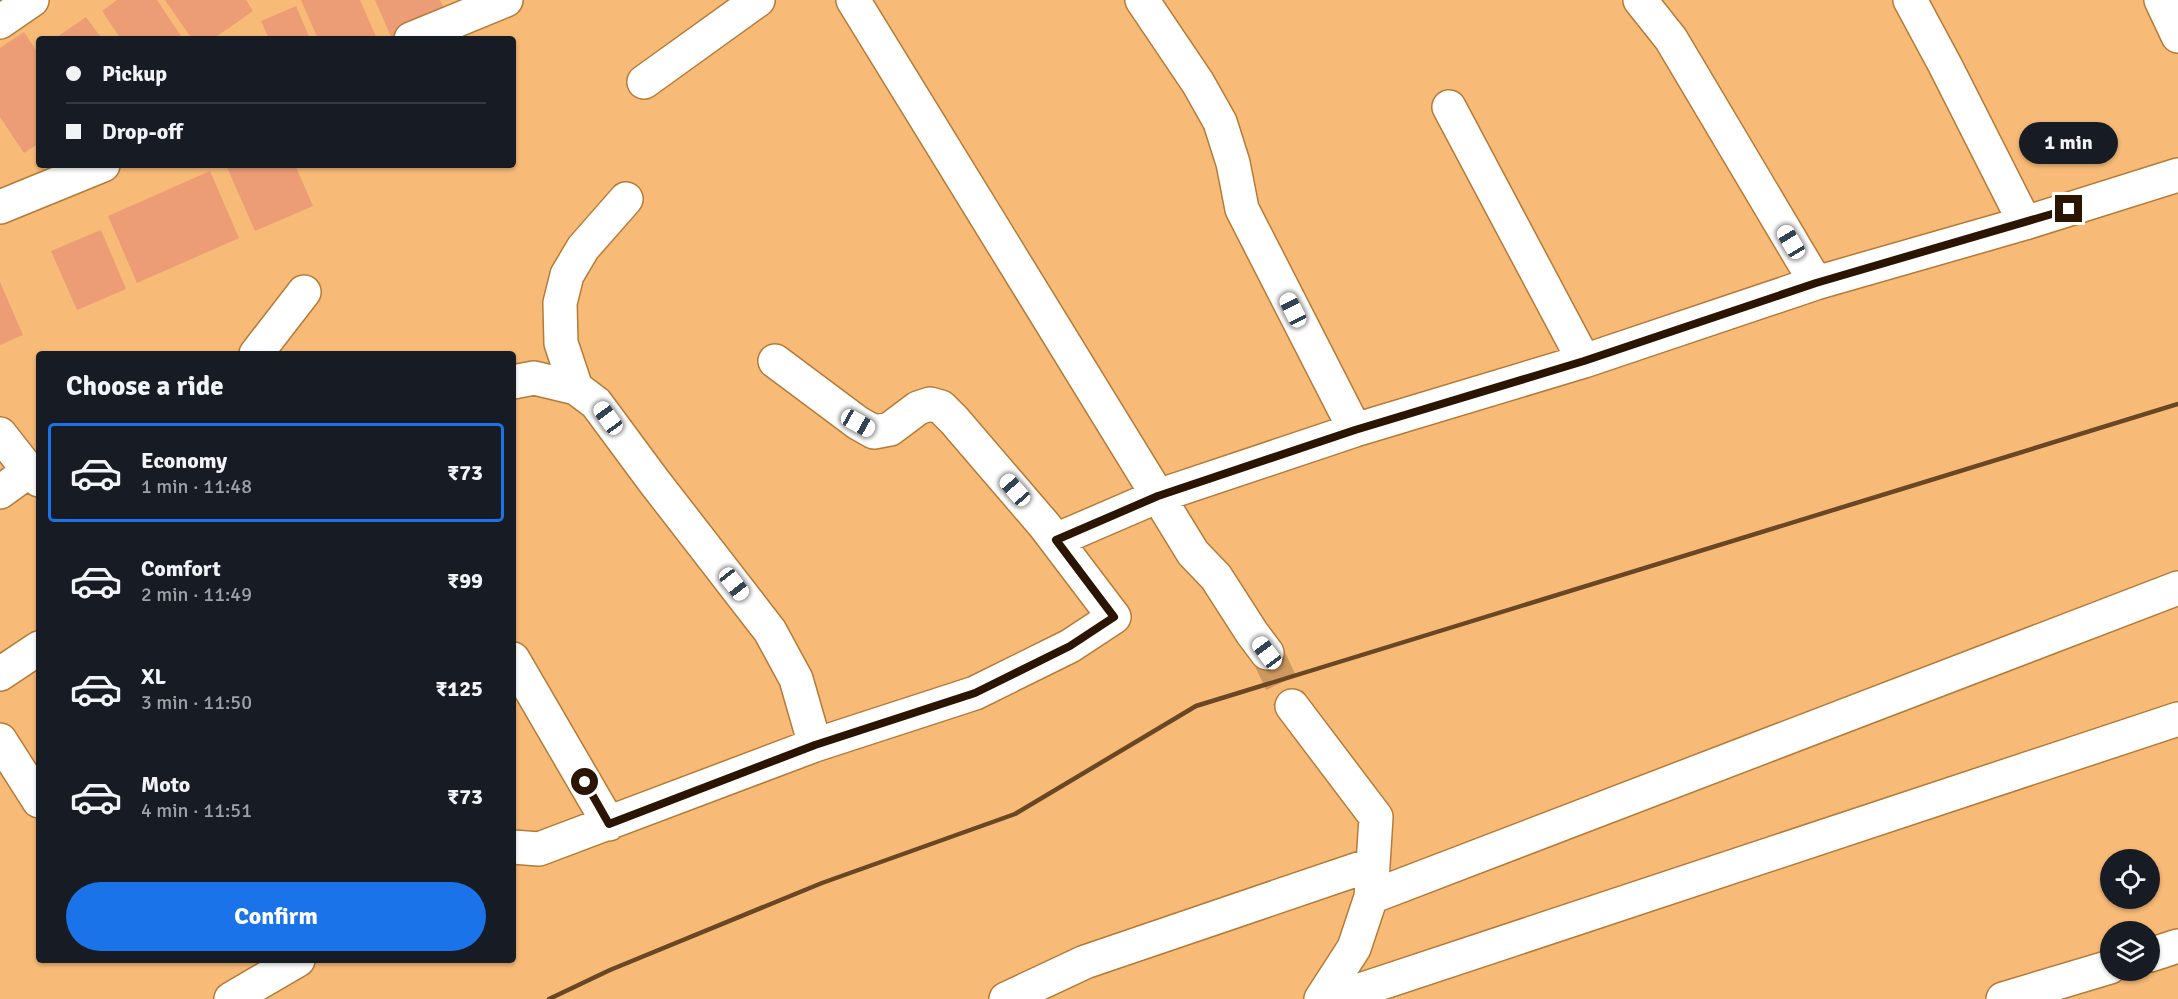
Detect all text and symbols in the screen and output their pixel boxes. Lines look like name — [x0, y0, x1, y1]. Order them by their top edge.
text: Pickup — [102, 60, 167, 87]
text: Drop-off — [102, 118, 183, 145]
callout: 1 min — [2020, 122, 2118, 164]
text: 1 min — [2044, 130, 2093, 155]
route end — [2055, 195, 2082, 222]
car — [1774, 222, 1808, 262]
car — [1277, 290, 1309, 330]
text: Choose a ride — [66, 370, 224, 403]
car — [590, 398, 626, 438]
car — [838, 406, 878, 440]
icon: car — [69, 446, 123, 500]
text: Economy — [141, 447, 227, 474]
text: ₹73 — [447, 459, 483, 486]
car — [996, 471, 1034, 509]
text: 1 min · 11:48 — [141, 474, 252, 499]
icon: car — [69, 554, 123, 608]
text: Comfort — [141, 555, 221, 582]
car — [716, 564, 752, 604]
text: ₹99 — [447, 567, 483, 594]
text: 2 min · 11:49 — [141, 582, 252, 607]
car — [1249, 633, 1285, 673]
icon: car — [69, 662, 123, 716]
text: XL — [141, 663, 166, 690]
text: ₹125 — [435, 675, 483, 702]
text: 3 min · 11:50 — [141, 690, 252, 715]
route start — [571, 768, 598, 795]
icon: car — [69, 770, 123, 824]
text: Moto — [141, 771, 190, 798]
text: ₹73 — [447, 783, 483, 810]
text: 4 min · 11:51 — [141, 798, 252, 823]
map controls — [2100, 849, 2160, 981]
button: locate — [2100, 849, 2160, 909]
button: Confirm — [66, 882, 486, 951]
button: layers — [2100, 921, 2160, 981]

